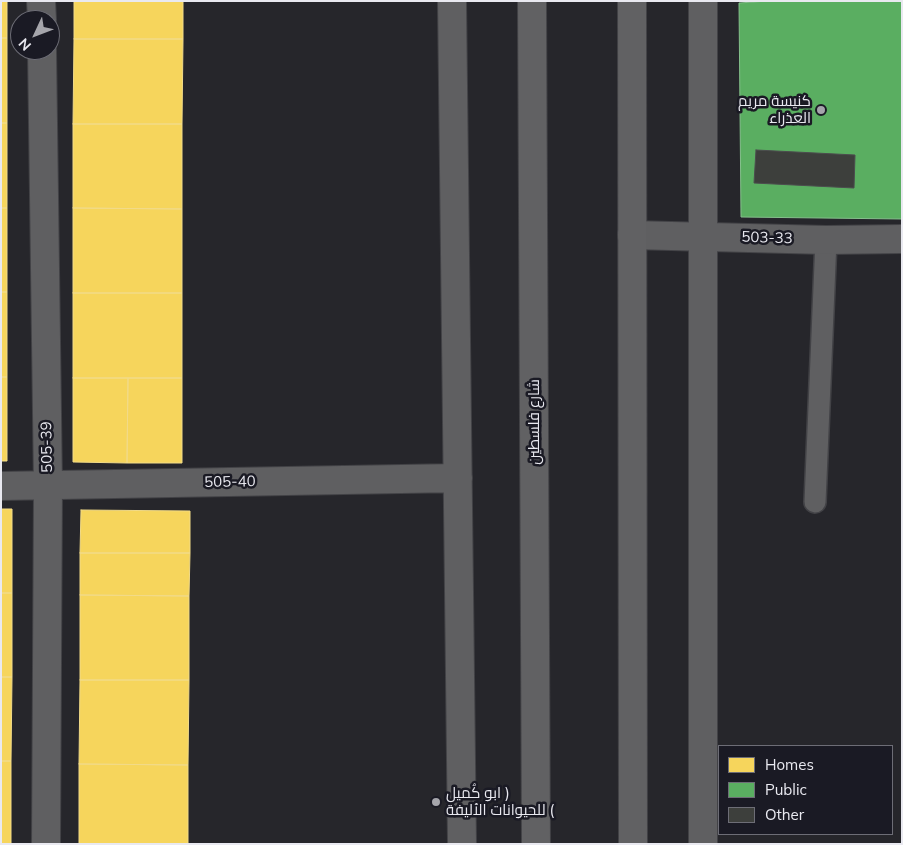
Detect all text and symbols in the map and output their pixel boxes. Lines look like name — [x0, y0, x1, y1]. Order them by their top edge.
north arrow — [10, 10, 60, 60]
text: N — [15, 35, 35, 55]
place label: كنيسة مريم العذراء — [738, 92, 811, 127]
marker: كنيسة مريم العذراء — [815, 104, 827, 116]
street label: 503-33 — [741, 228, 793, 248]
street label: شارع فلسطين — [525, 379, 543, 465]
street label: 505-39 — [38, 421, 56, 473]
street label: 505-40 — [204, 473, 256, 491]
legend — [718, 745, 893, 835]
text: Homes — [765, 755, 814, 774]
text: Public — [765, 780, 807, 799]
place label: ابو كُميل ) للحيوانات الأليفة ( — [446, 784, 554, 819]
marker: ابو كُميل ) للحيوانات الأليفة ( — [430, 796, 442, 808]
text: Other — [765, 805, 804, 824]

